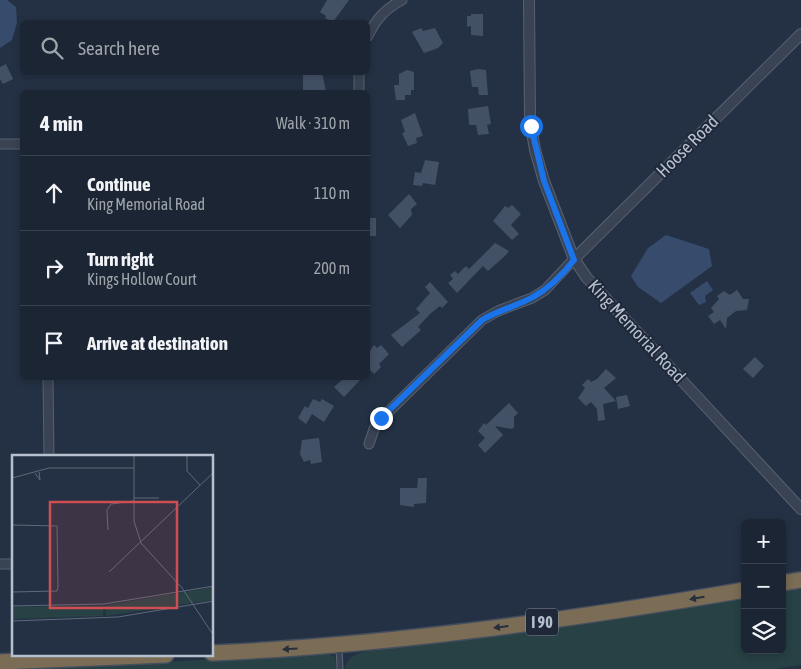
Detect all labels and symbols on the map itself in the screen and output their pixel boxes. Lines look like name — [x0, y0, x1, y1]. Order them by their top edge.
street label: Hoose Road — [652, 111, 722, 181]
route start — [520, 115, 543, 138]
street label: King Memorial Road — [584, 275, 690, 387]
route end — [370, 407, 393, 430]
inset map — [12, 455, 214, 656]
one-way arrow — [688, 595, 704, 603]
road number: I 90 — [526, 608, 558, 636]
one-way arrow — [493, 623, 509, 631]
one-way arrow — [282, 645, 298, 653]

